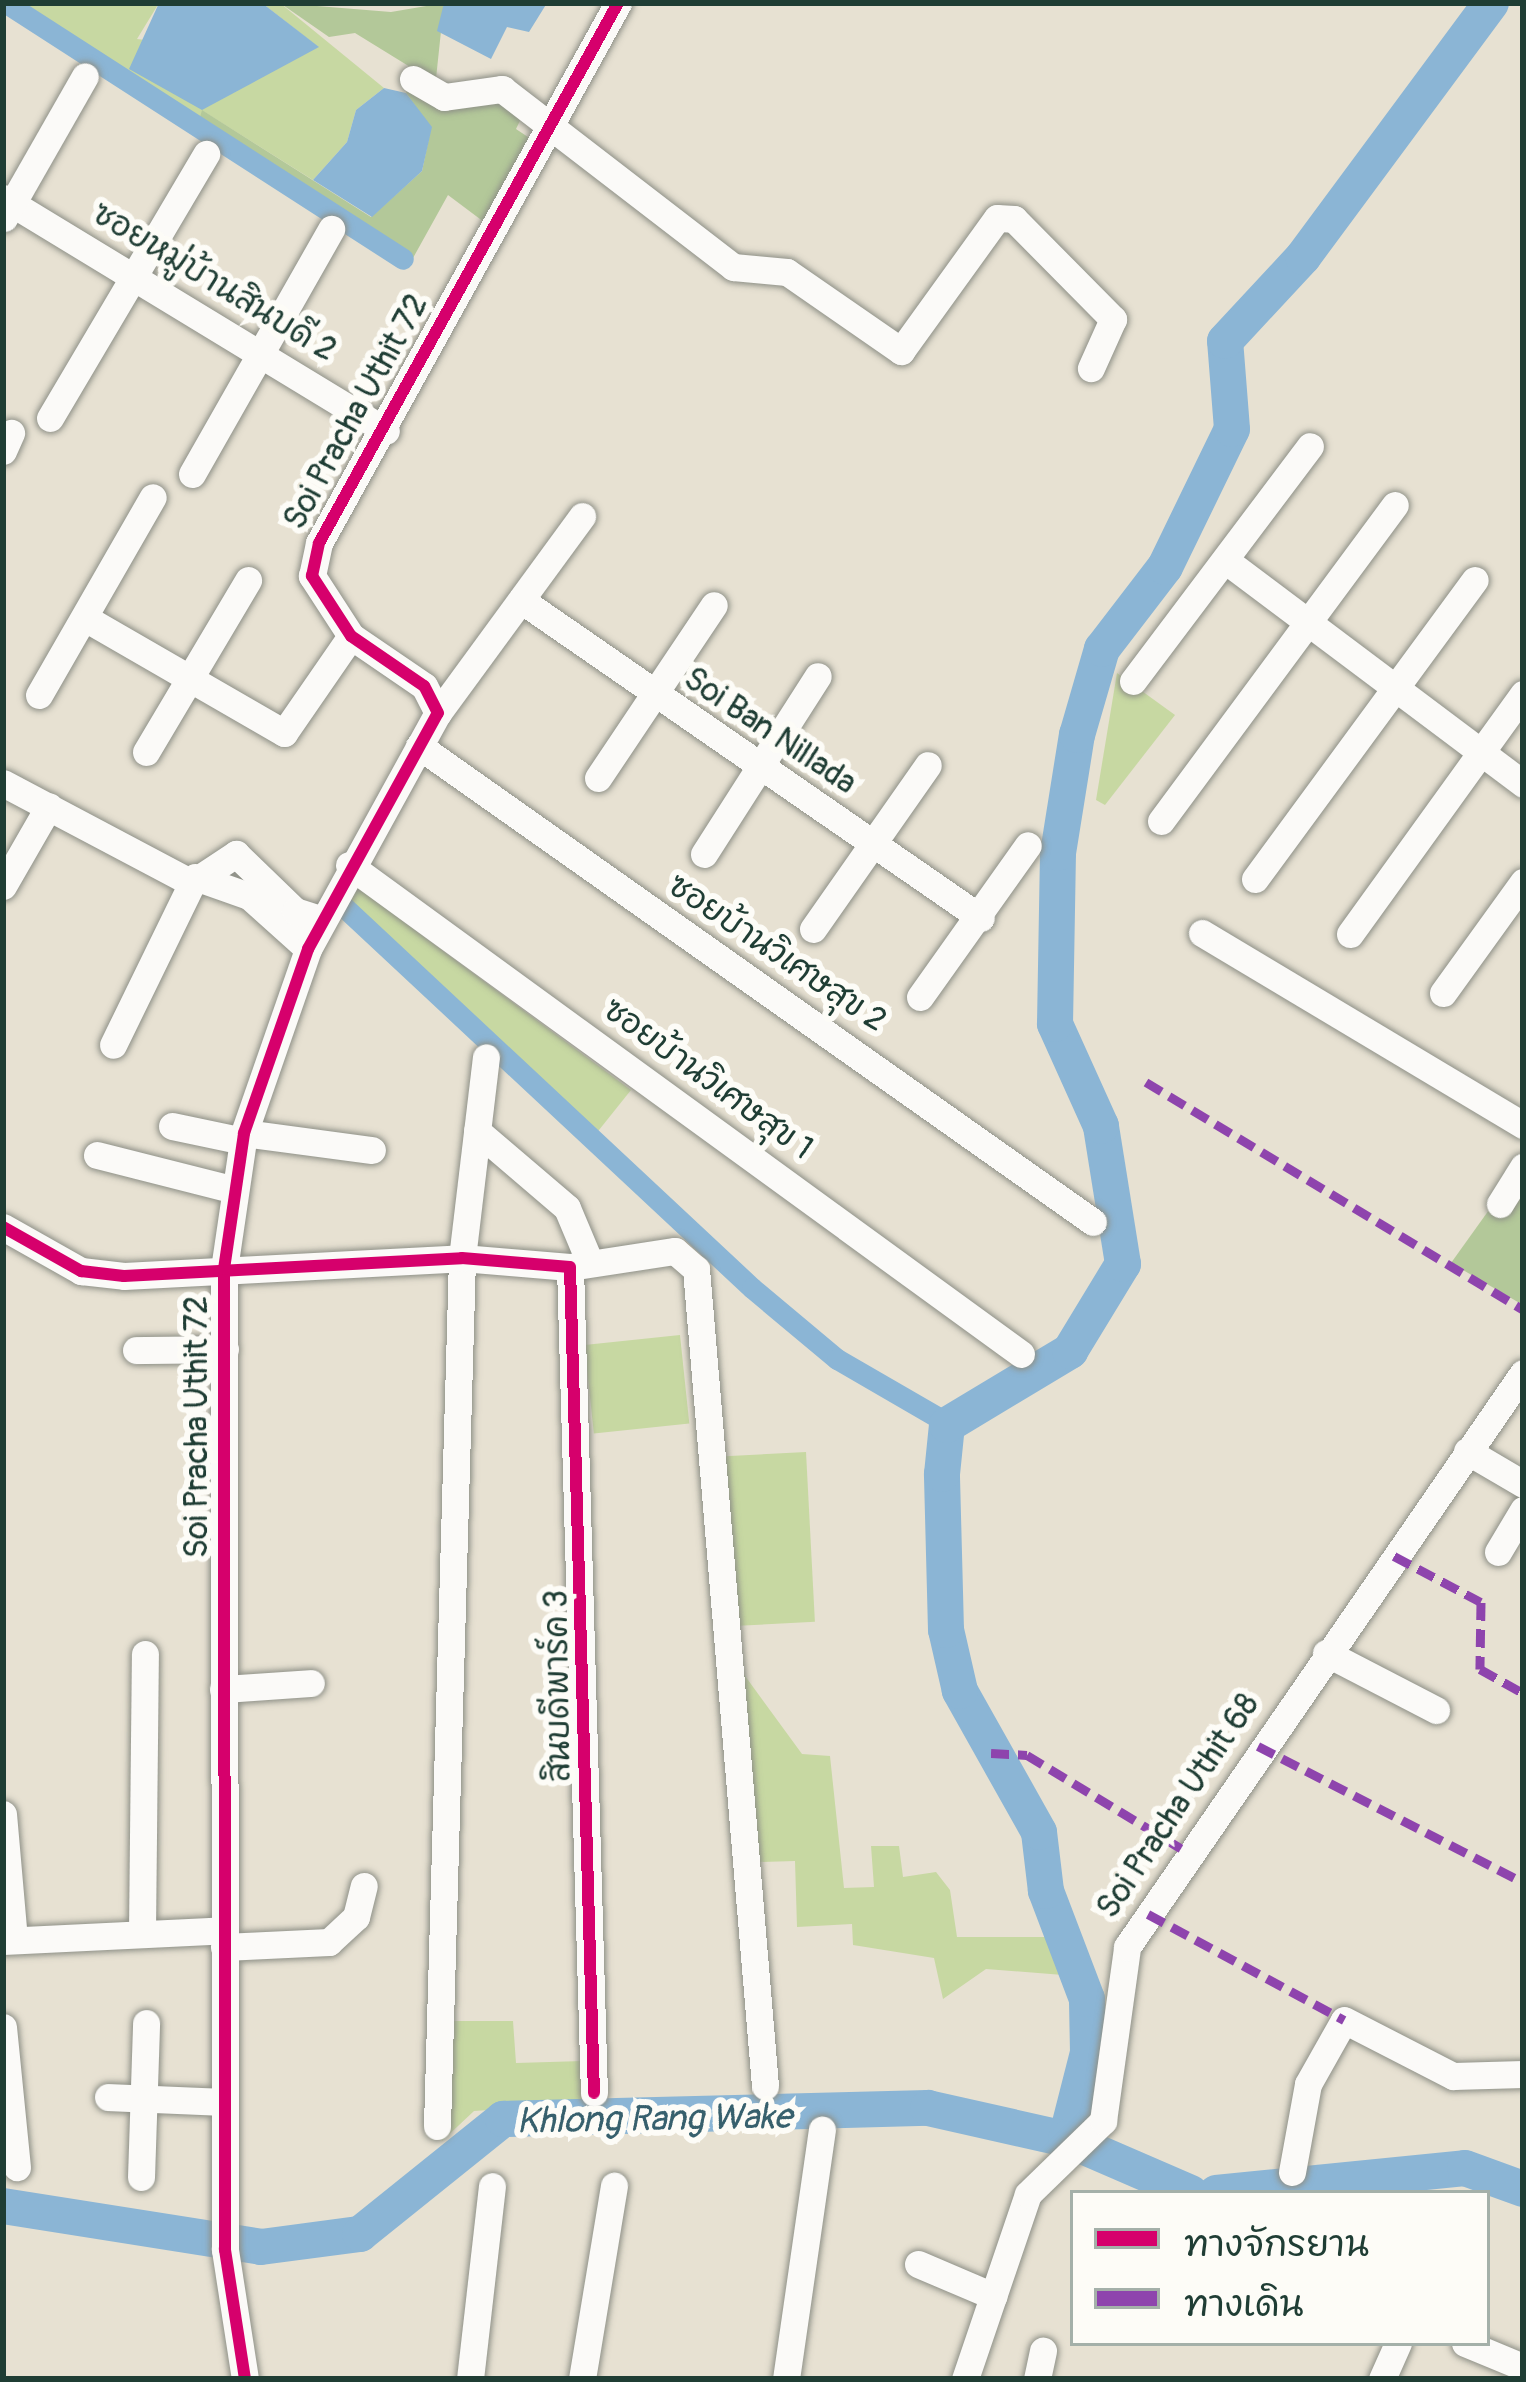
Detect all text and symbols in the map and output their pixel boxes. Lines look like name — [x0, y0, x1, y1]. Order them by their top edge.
street label: ซอยหมู่บ้านสินบดี 2 — [85, 194, 343, 370]
street label: Soi Pracha Uthit 72 — [275, 288, 437, 536]
street label: Soi Ban Nillada — [676, 659, 864, 803]
street label: ซอยบ้านวิเศษสุข 2 — [660, 865, 894, 1041]
street label: ซอยบ้านวิเศษสุข 1 — [595, 990, 821, 1168]
street label: Soi Pracha Uthit 72 — [177, 1296, 217, 1558]
street label: สินบดีพาร์ค 3 — [537, 1589, 579, 1783]
street label: Soi Pracha Uthit 68 — [1088, 1686, 1268, 1926]
water label: Khlong Rang Wake — [516, 2095, 792, 2143]
legend — [1070, 2190, 1490, 2346]
text: ทางจักรยาน — [1184, 2222, 1369, 2267]
text: ทางเดิน — [1184, 2282, 1303, 2327]

